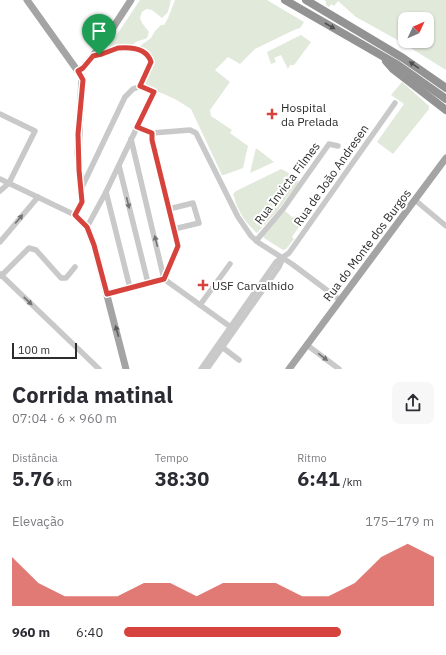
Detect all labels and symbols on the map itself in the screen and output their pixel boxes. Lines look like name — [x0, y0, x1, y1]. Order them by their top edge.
north arrow — [398, 12, 434, 48]
pin — [82, 14, 116, 55]
one-way arrow — [324, 22, 336, 29]
one-way arrow — [409, 61, 420, 69]
place label: Hospital da Prelada — [281, 100, 339, 129]
marker: Hospital da Prelada — [266, 108, 278, 120]
street label: Rua de João Andresen — [290, 121, 372, 229]
street label: Rua Invicta Filmes — [251, 139, 323, 227]
street label: Rua do Monte dos Burgos — [320, 186, 414, 304]
one-way arrow — [125, 198, 131, 210]
one-way arrow — [14, 214, 23, 225]
one-way arrow — [153, 235, 159, 247]
place label: USF Carvalhido — [212, 278, 294, 293]
marker: USF Carvalhido — [197, 279, 209, 291]
one-way arrow — [23, 297, 33, 306]
one-way arrow — [113, 325, 119, 337]
scale bar — [12, 341, 77, 360]
one-way arrow — [317, 353, 328, 361]

